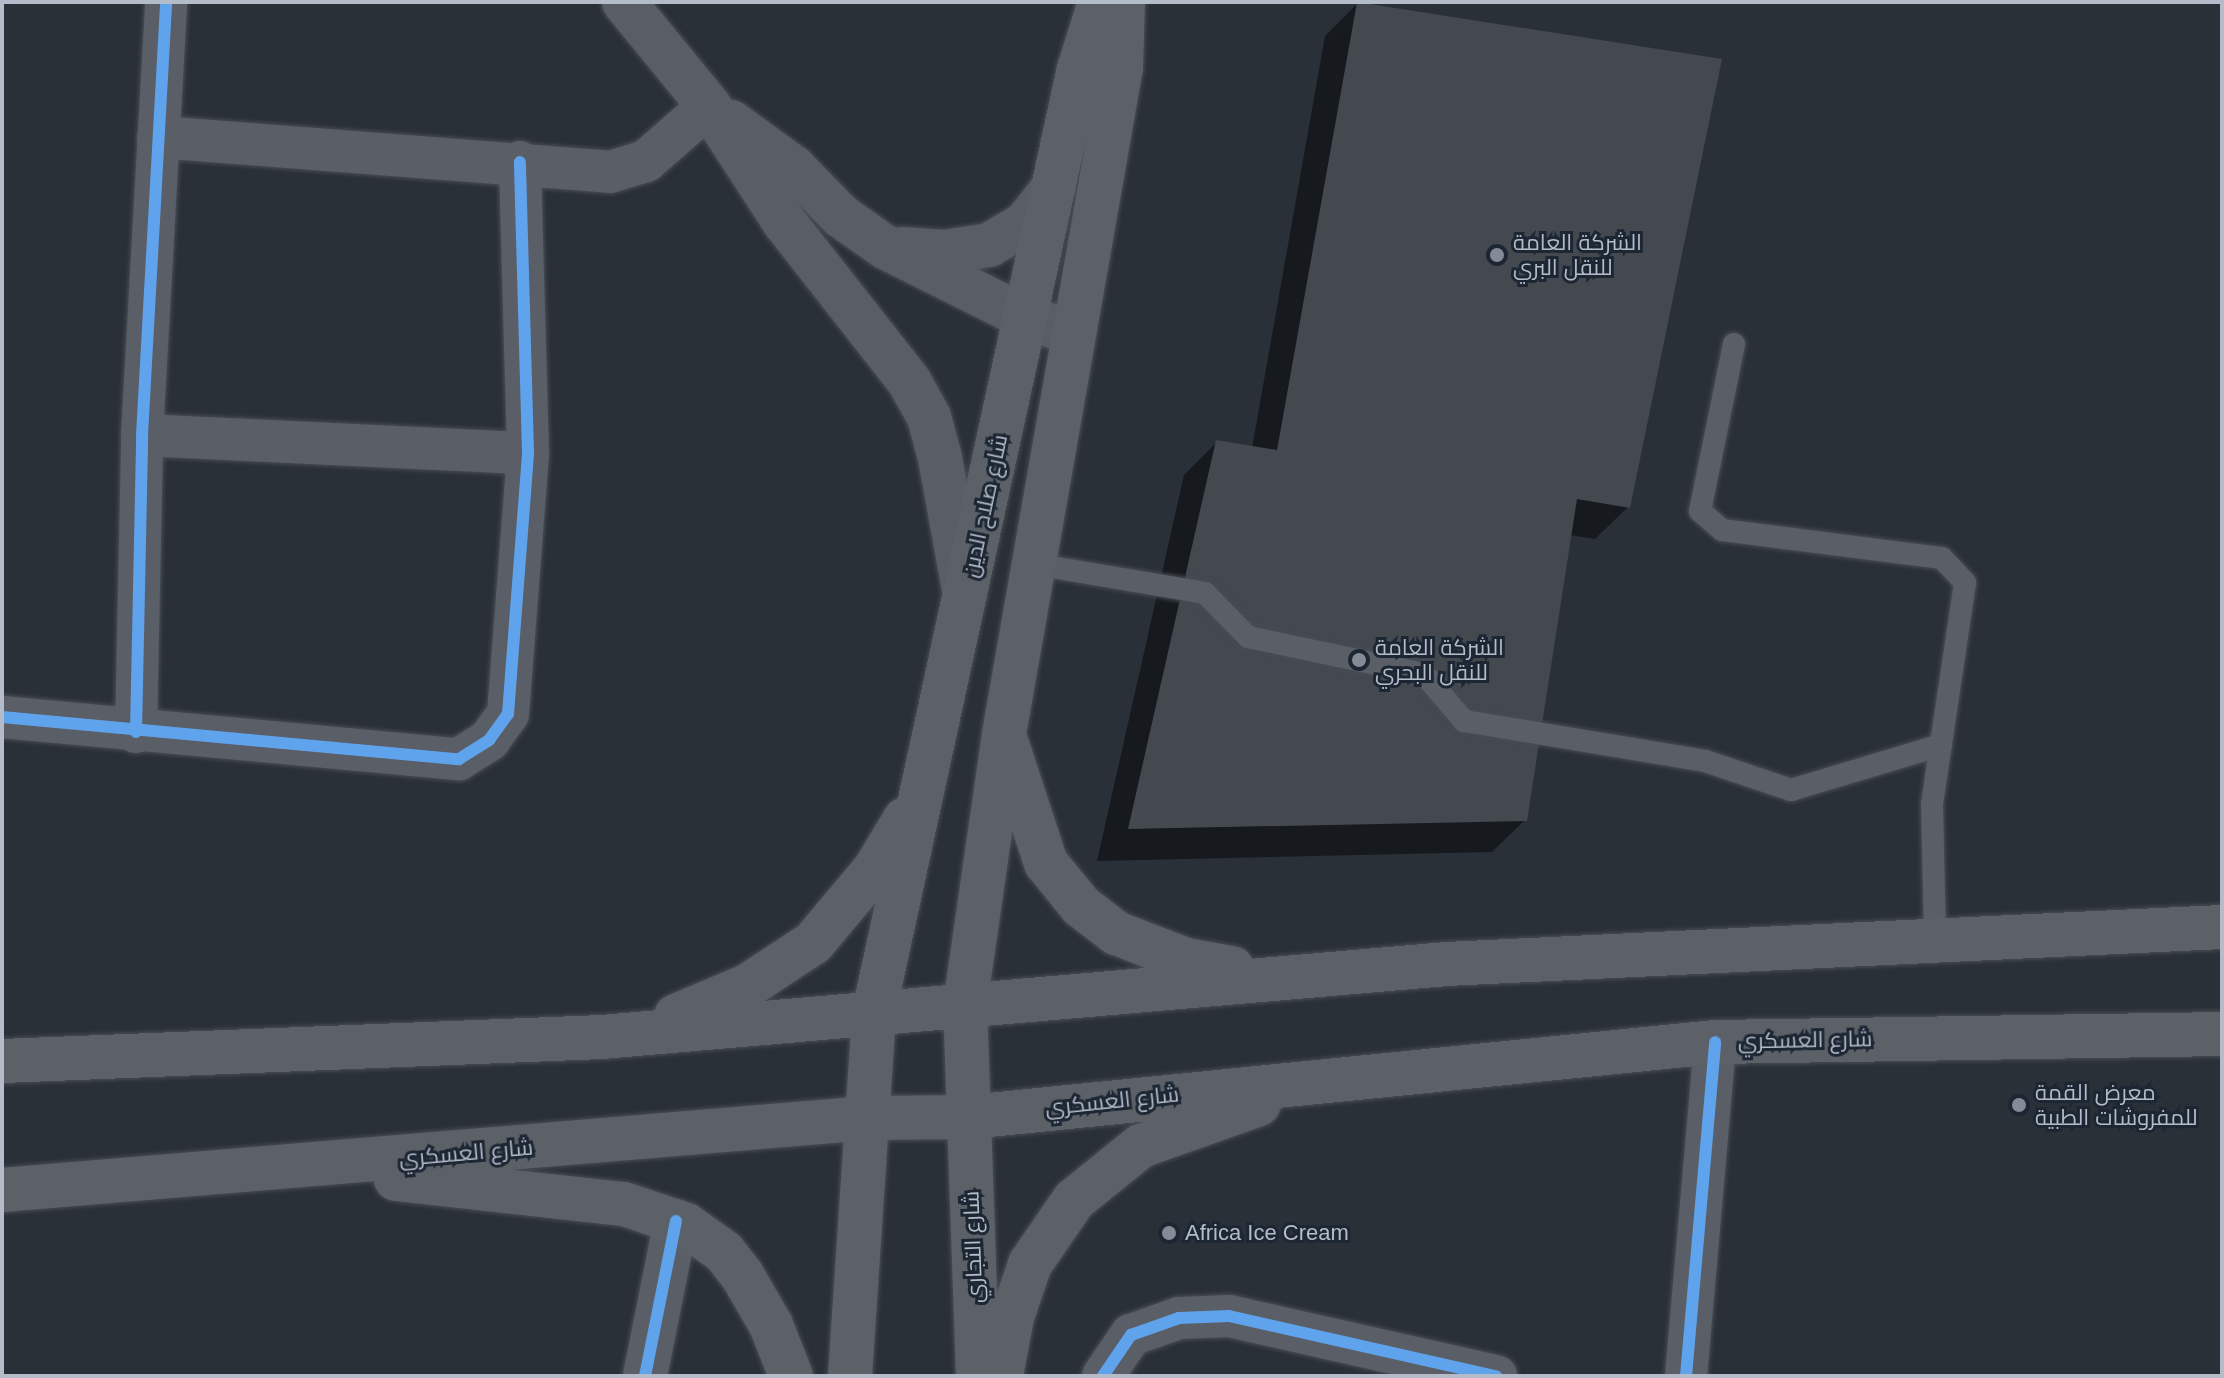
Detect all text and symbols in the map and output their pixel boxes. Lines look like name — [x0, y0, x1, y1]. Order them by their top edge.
place label: الشركة العامة للنقل البري — [1513, 229, 1642, 280]
marker: الشركة العامة للنقل البري — [1488, 246, 1506, 264]
street label: شارع صلاح الدين — [957, 432, 1013, 580]
place label: الشركة العامة للنقل البحري — [1375, 634, 1504, 686]
marker: الشركة العامة للنقل البحري — [1350, 651, 1368, 669]
street label: شارع العسكري — [1738, 1026, 1872, 1054]
place label: معرض القمة للمفروشات الطبية — [2035, 1079, 2198, 1130]
street label: شارع العسكري — [1044, 1081, 1180, 1121]
marker: معرض القمة للمفروشات الطبية — [2010, 1096, 2028, 1114]
street label: شارع العسكري — [398, 1134, 534, 1172]
street label: شارع التجاري — [958, 1190, 988, 1304]
place label: Africa Ice Cream — [1185, 1220, 1349, 1246]
marker: Africa Ice Cream — [1160, 1224, 1178, 1242]

